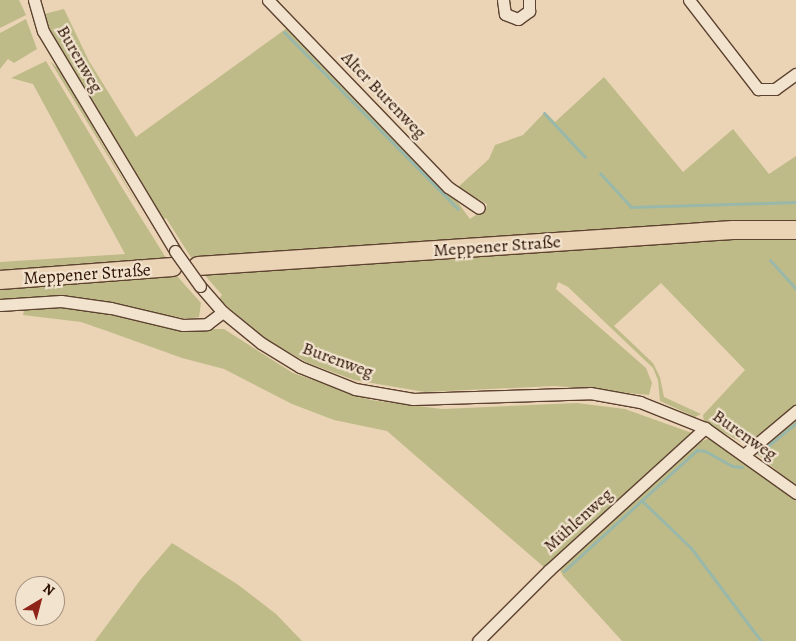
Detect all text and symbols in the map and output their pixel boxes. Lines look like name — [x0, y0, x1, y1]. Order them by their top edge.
street label: Burenweg — [52, 22, 108, 96]
street label: Alter Burenweg — [337, 47, 431, 143]
street label: Meppener Straße — [433, 231, 561, 261]
street label: Meppener Straße — [23, 259, 151, 289]
street label: Burenweg — [299, 337, 377, 383]
street label: Burenweg — [708, 405, 782, 465]
street label: Mühlenweg — [539, 483, 617, 557]
north arrow — [15, 576, 65, 626]
text: N — [39, 579, 59, 600]

